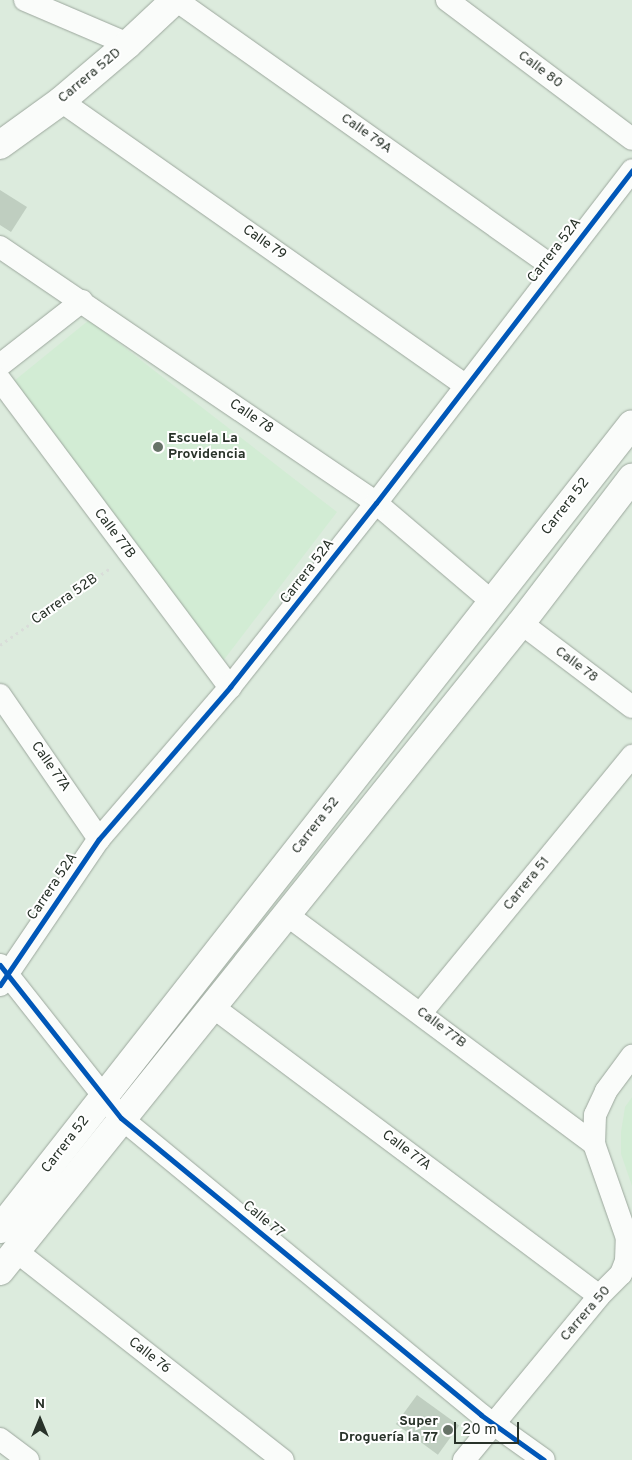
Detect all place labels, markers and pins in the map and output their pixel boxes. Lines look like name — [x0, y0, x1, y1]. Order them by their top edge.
place label: Escuela La Providencia — [168, 431, 246, 464]
marker: Escuela La Providencia — [152, 441, 164, 453]
place label: Super Droguería la 77 — [339, 1414, 438, 1446]
marker: Super Droguería la 77 — [442, 1424, 454, 1436]

